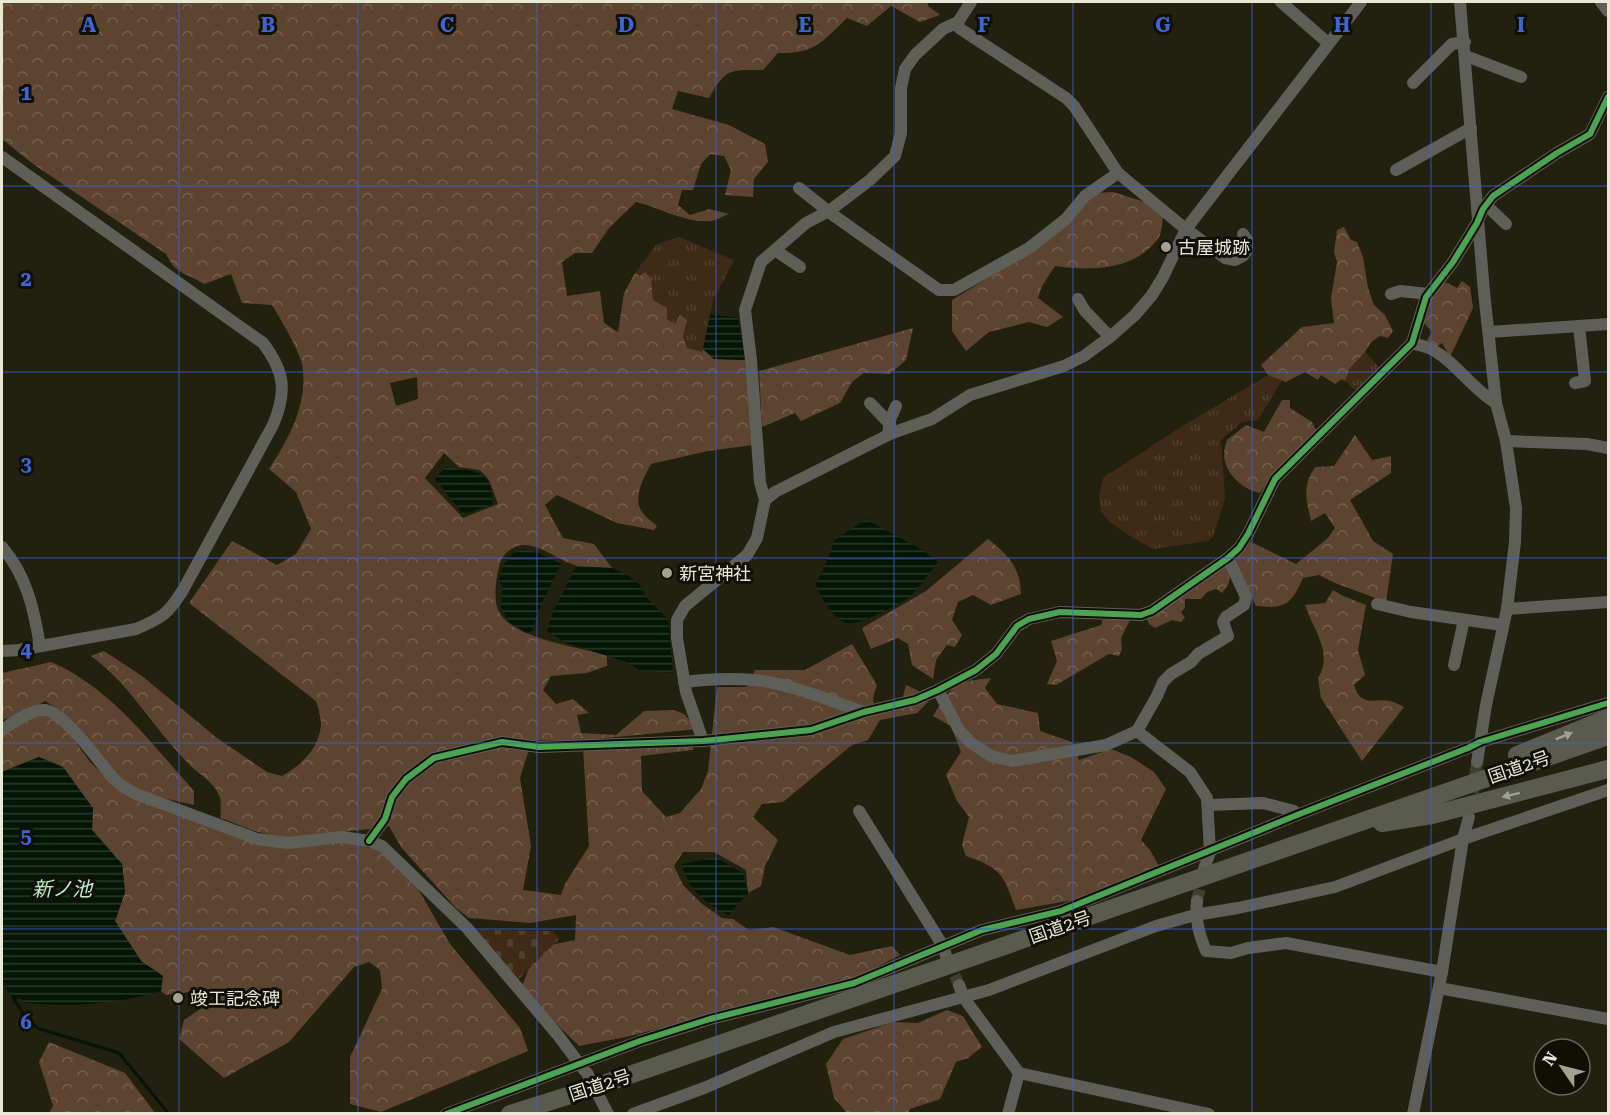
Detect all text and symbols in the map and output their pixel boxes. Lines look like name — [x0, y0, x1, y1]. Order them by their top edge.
text: A — [82, 13, 97, 37]
text: B — [261, 13, 275, 37]
text: C — [440, 13, 454, 37]
text: D — [618, 13, 634, 37]
text: E — [799, 13, 812, 37]
text: F — [978, 13, 990, 37]
text: G — [1155, 13, 1171, 37]
text: H — [1334, 13, 1350, 37]
text: I — [1517, 13, 1525, 37]
text: 1 — [20, 81, 32, 105]
place label: 古屋城跡 — [1178, 237, 1250, 258]
marker: 古屋城跡 — [1159, 240, 1173, 254]
text: 2 — [20, 267, 32, 291]
text: 3 — [20, 452, 32, 476]
place label: 新宮神社 — [679, 563, 751, 584]
marker: 新宮神社 — [660, 566, 674, 580]
text: 4 — [20, 638, 32, 662]
one-way arrow — [1556, 731, 1574, 741]
street label: 国道2号 — [1485, 747, 1553, 787]
one-way arrow — [1502, 791, 1521, 801]
text: 5 — [20, 824, 32, 848]
water label: 新ノ池 — [32, 877, 94, 901]
street label: 国道2号 — [1026, 907, 1094, 947]
place label: 竣工記念碑 — [190, 988, 280, 1009]
marker: 竣工記念碑 — [171, 991, 185, 1005]
text: 6 — [20, 1010, 32, 1034]
north arrow — [1532, 1037, 1592, 1097]
text: N — [1539, 1048, 1561, 1069]
street label: 国道2号 — [566, 1065, 634, 1105]

